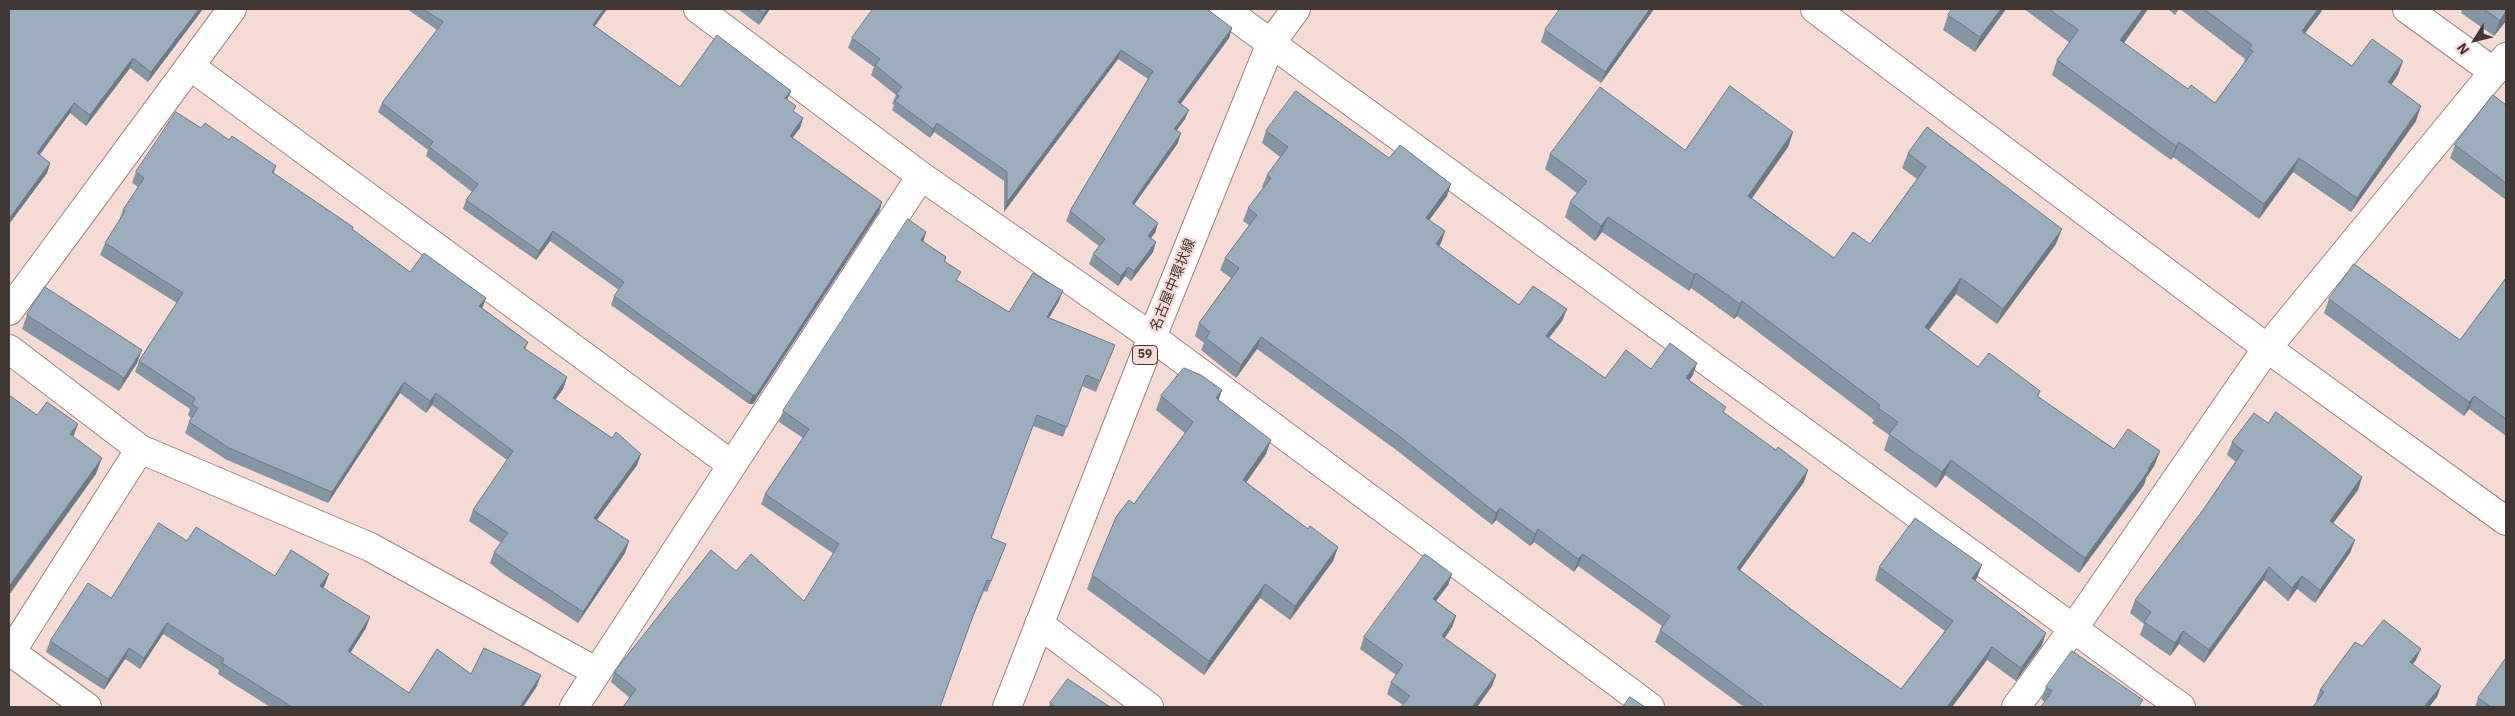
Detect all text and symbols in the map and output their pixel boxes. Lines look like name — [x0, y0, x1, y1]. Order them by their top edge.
north arrow — [2450, 15, 2500, 65]
text: N — [2453, 39, 2473, 58]
street label: 名古屋中環状線 — [1147, 236, 1199, 334]
road number: 59 — [1132, 346, 1158, 364]

